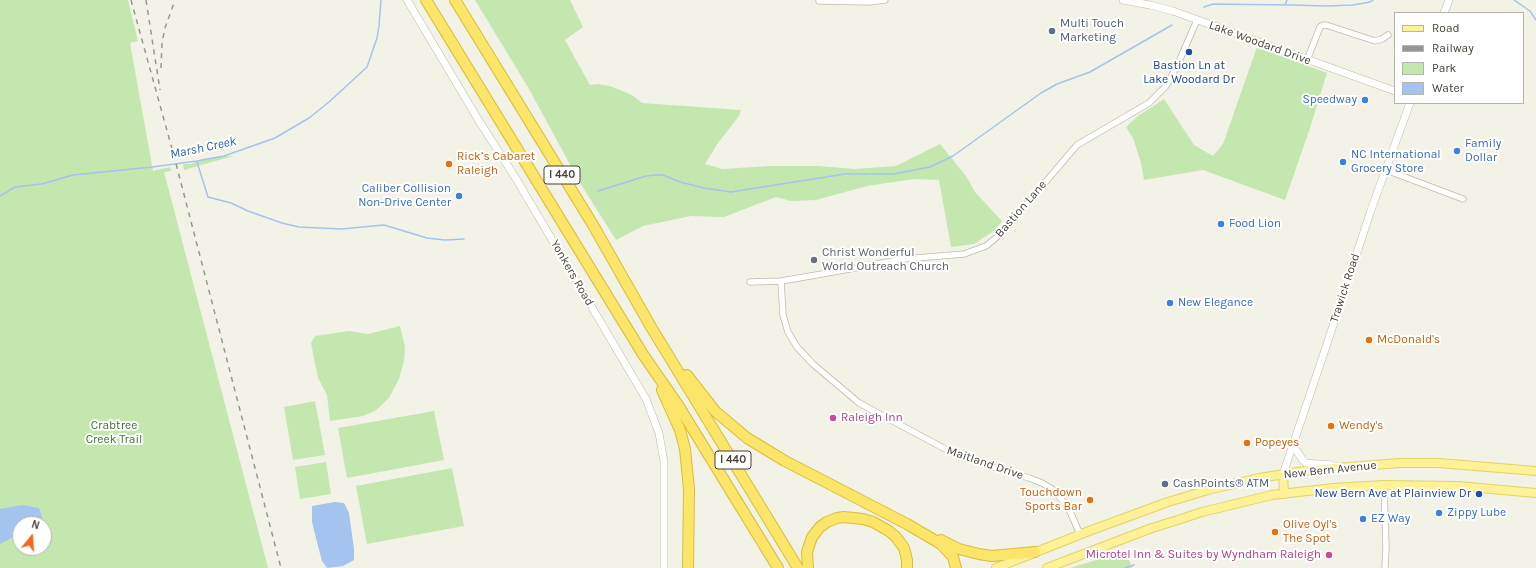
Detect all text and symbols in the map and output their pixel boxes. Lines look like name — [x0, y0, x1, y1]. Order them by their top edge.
legend — [1394, 12, 1524, 104]
place label: Multi Touch Marketing — [1060, 17, 1124, 45]
street label: Lake Woodard Drive — [1207, 18, 1313, 68]
text: Road — [1432, 21, 1460, 35]
marker: Multi Touch Marketing — [1047, 26, 1057, 36]
text: Railway — [1432, 41, 1474, 55]
marker: Bastion Ln at Lake Woodard Dr — [1184, 47, 1194, 57]
place label: Bastion Ln at Lake Woodard Dr — [1143, 59, 1235, 87]
text: Park — [1432, 61, 1456, 75]
text: Water — [1432, 81, 1464, 95]
place label: Speedway — [1302, 93, 1357, 107]
marker: Speedway — [1360, 95, 1370, 105]
water label: Marsh Creek — [169, 133, 237, 163]
place label: Family Dollar — [1465, 137, 1501, 165]
marker: Family Dollar — [1452, 146, 1462, 156]
place label: NC International Grocery Store — [1351, 148, 1441, 176]
place label: Rick’s Cabaret Raleigh — [457, 150, 535, 178]
marker: NC International Grocery Store — [1338, 157, 1348, 167]
marker: Rick’s Cabaret Raleigh — [444, 159, 454, 169]
road number: I 440 — [544, 166, 580, 184]
street label: Bastion Lane — [992, 178, 1050, 240]
place label: Caliber Collision Non-Drive Center — [358, 182, 451, 210]
marker: Caliber Collision Non-Drive Center — [454, 191, 464, 201]
place label: Food Lion — [1229, 217, 1281, 231]
marker: Food Lion — [1216, 219, 1226, 229]
street label: Yonkers Road — [547, 238, 597, 308]
place label: Christ Wonderful World Outreach Church — [822, 246, 949, 274]
street label: Trawick Road — [1327, 252, 1363, 324]
marker: Christ Wonderful World Outreach Church — [809, 255, 819, 265]
place label: New Elegance — [1178, 296, 1253, 310]
marker: New Elegance — [1165, 298, 1175, 308]
place label: McDonald's — [1377, 333, 1440, 347]
marker: McDonald's — [1364, 335, 1374, 345]
place label: Raleigh Inn — [841, 411, 903, 425]
marker: Raleigh Inn — [828, 413, 838, 423]
park label: Crabtree Creek Trail — [86, 419, 142, 447]
place label: Wendy's — [1339, 419, 1383, 433]
marker: Wendy's — [1326, 421, 1336, 431]
place label: Popeyes — [1255, 436, 1299, 450]
marker: Popeyes — [1242, 438, 1252, 448]
street label: Maitland Drive — [945, 443, 1025, 483]
road number: I 440 — [715, 451, 751, 469]
street label: New Bern Avenue — [1283, 458, 1377, 482]
place label: CashPoints® ATM — [1173, 477, 1269, 491]
marker: CashPoints® ATM — [1160, 479, 1170, 489]
place label: Touchdown Sports Bar — [1020, 486, 1082, 514]
place label: New Bern Ave at Plainview Dr — [1314, 487, 1471, 501]
marker: New Bern Ave at Plainview Dr — [1474, 489, 1484, 499]
marker: Touchdown Sports Bar — [1085, 495, 1095, 505]
place label: Zippy Lube — [1447, 506, 1506, 520]
marker: Zippy Lube — [1434, 508, 1444, 518]
place label: EZ Way — [1371, 512, 1410, 526]
marker: EZ Way — [1358, 514, 1368, 524]
north arrow — [12, 516, 52, 556]
text: N — [30, 518, 41, 532]
place label: Olive Oyl's The Spot — [1283, 518, 1337, 546]
marker: Olive Oyl's The Spot — [1270, 527, 1280, 537]
place label: Microtel Inn & Suites by Wyndham Raleigh — [1086, 548, 1321, 562]
marker: Microtel Inn & Suites by Wyndham Raleigh — [1324, 550, 1334, 560]

